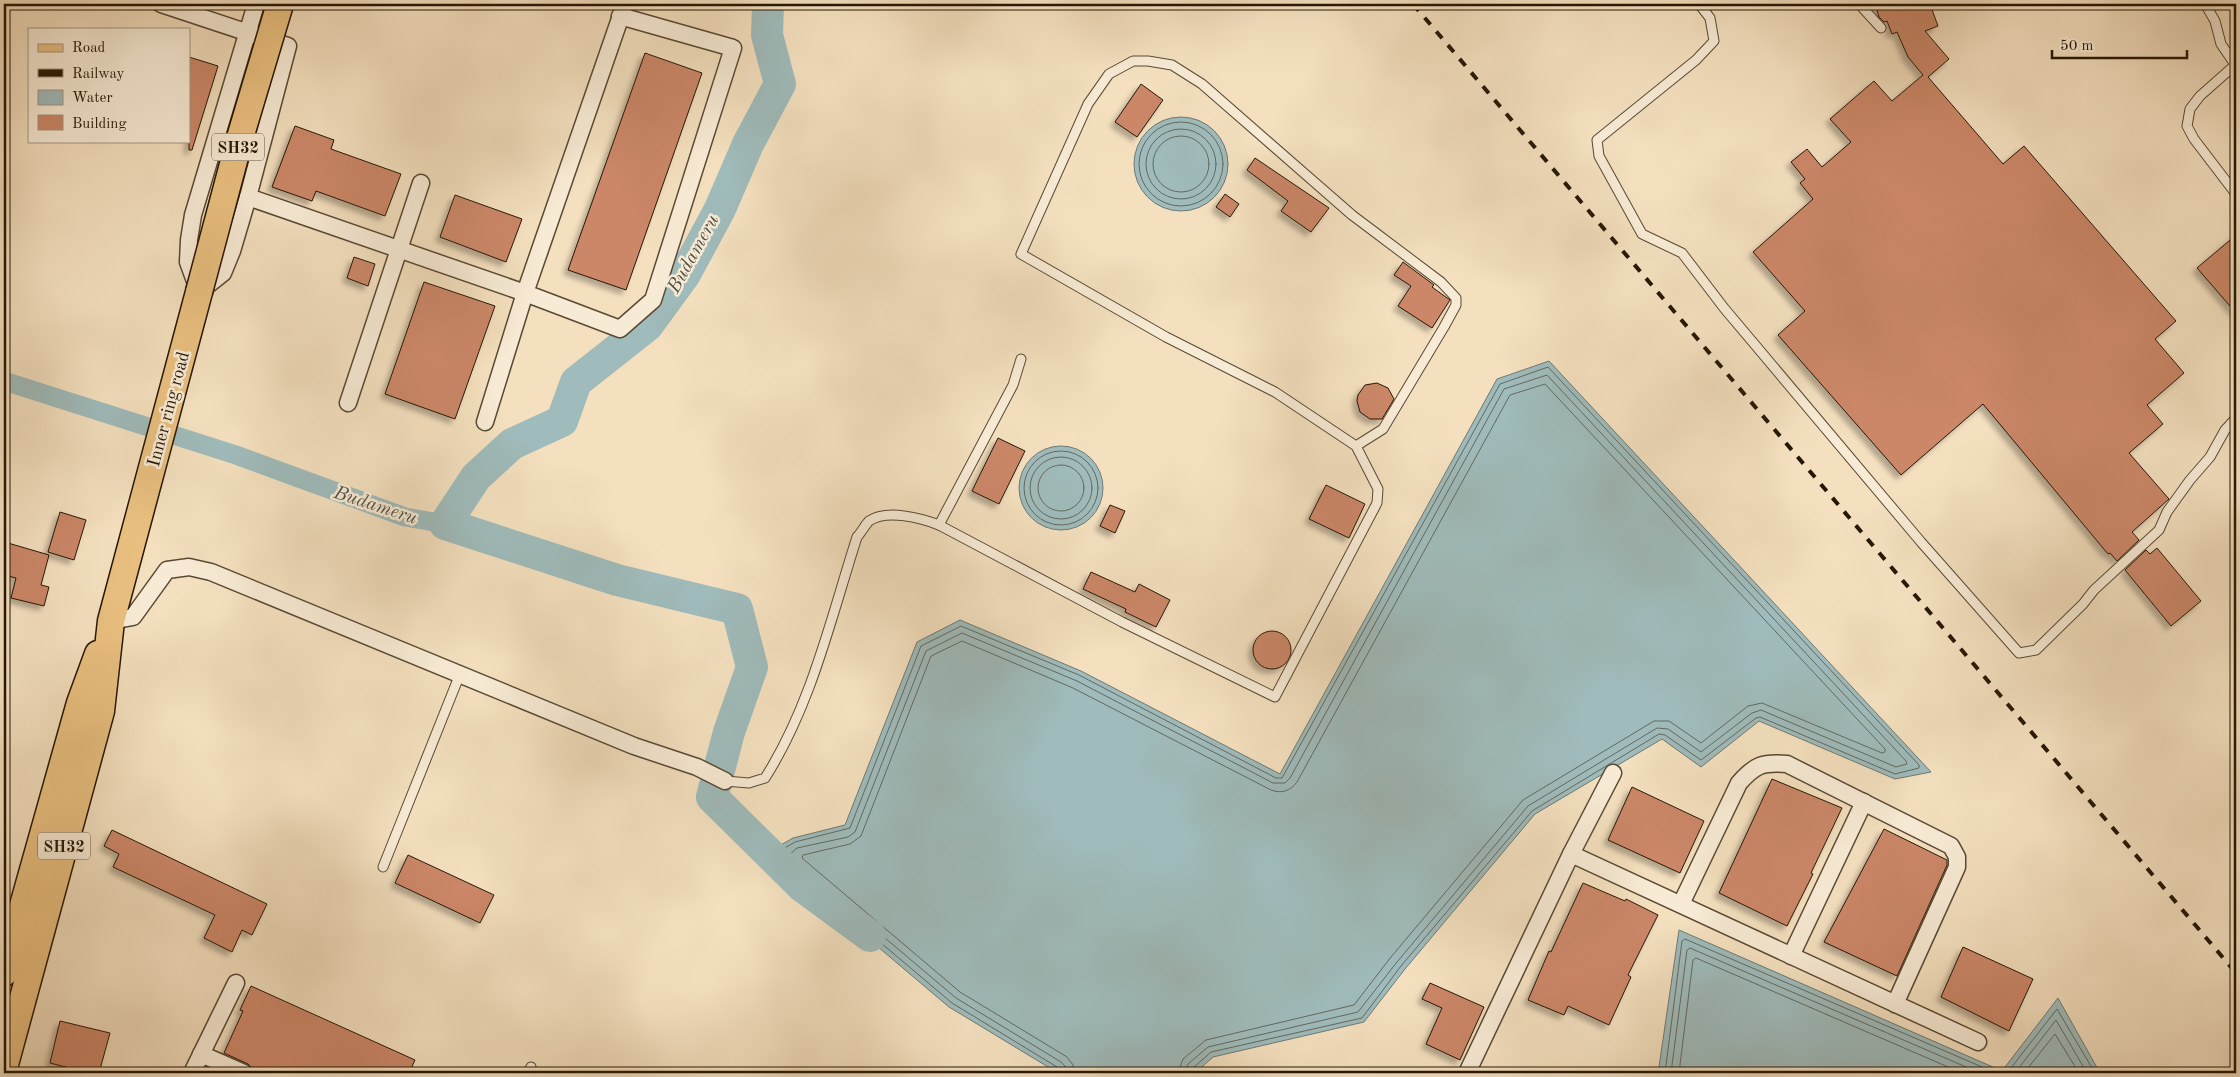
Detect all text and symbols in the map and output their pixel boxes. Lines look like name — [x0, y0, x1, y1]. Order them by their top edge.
legend — [28, 28, 190, 142]
scale bar — [2052, 28, 2188, 60]
text: 50 m — [2060, 39, 2094, 54]
text: Road — [72, 41, 106, 56]
text: Railway — [72, 67, 125, 82]
text: Water — [72, 91, 113, 106]
text: Building — [72, 117, 127, 132]
road number: SH32 — [212, 134, 264, 160]
water label: Budameru — [664, 212, 723, 297]
street label: Inner ring road — [145, 350, 193, 469]
water label: Budameru — [330, 484, 419, 529]
road number: SH32 — [38, 832, 90, 859]

